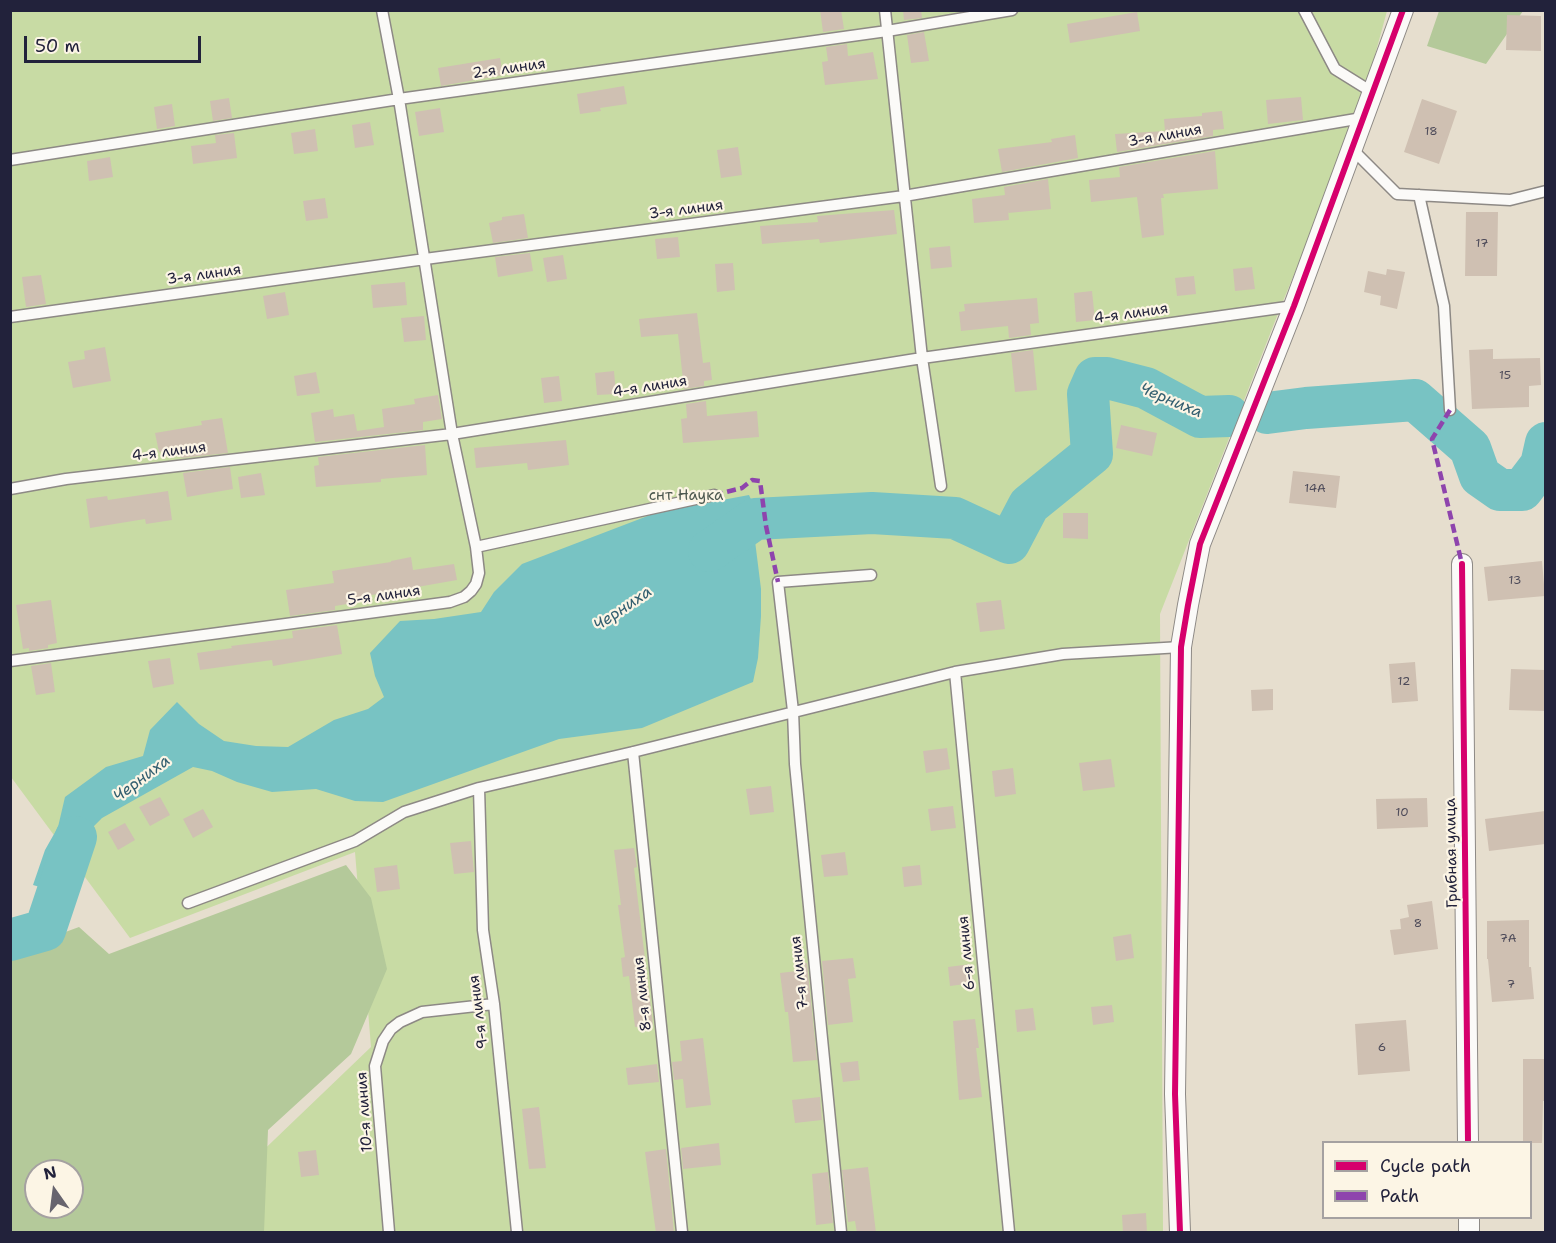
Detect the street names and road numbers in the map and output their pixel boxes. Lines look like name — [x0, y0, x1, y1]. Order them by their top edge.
street label: 2-я линия — [471, 55, 547, 83]
street label: 3-я линия — [1127, 121, 1203, 151]
street label: 3-я линия — [648, 197, 724, 223]
street label: 3-я линия — [166, 261, 242, 289]
street label: 4-я линия — [1093, 300, 1169, 328]
street label: 4-я линия — [612, 372, 688, 402]
street label: 4-я линия — [131, 438, 207, 466]
street label: 5-я линия — [346, 582, 422, 610]
street label: Грибная улица — [1442, 798, 1462, 908]
street label: 6-я линия — [955, 915, 979, 991]
street label: 7-я линия — [787, 935, 813, 1011]
street label: 8-я линия — [630, 956, 656, 1032]
street label: 9-я линия — [466, 974, 492, 1050]
street label: 10-я линия — [353, 1071, 377, 1153]

